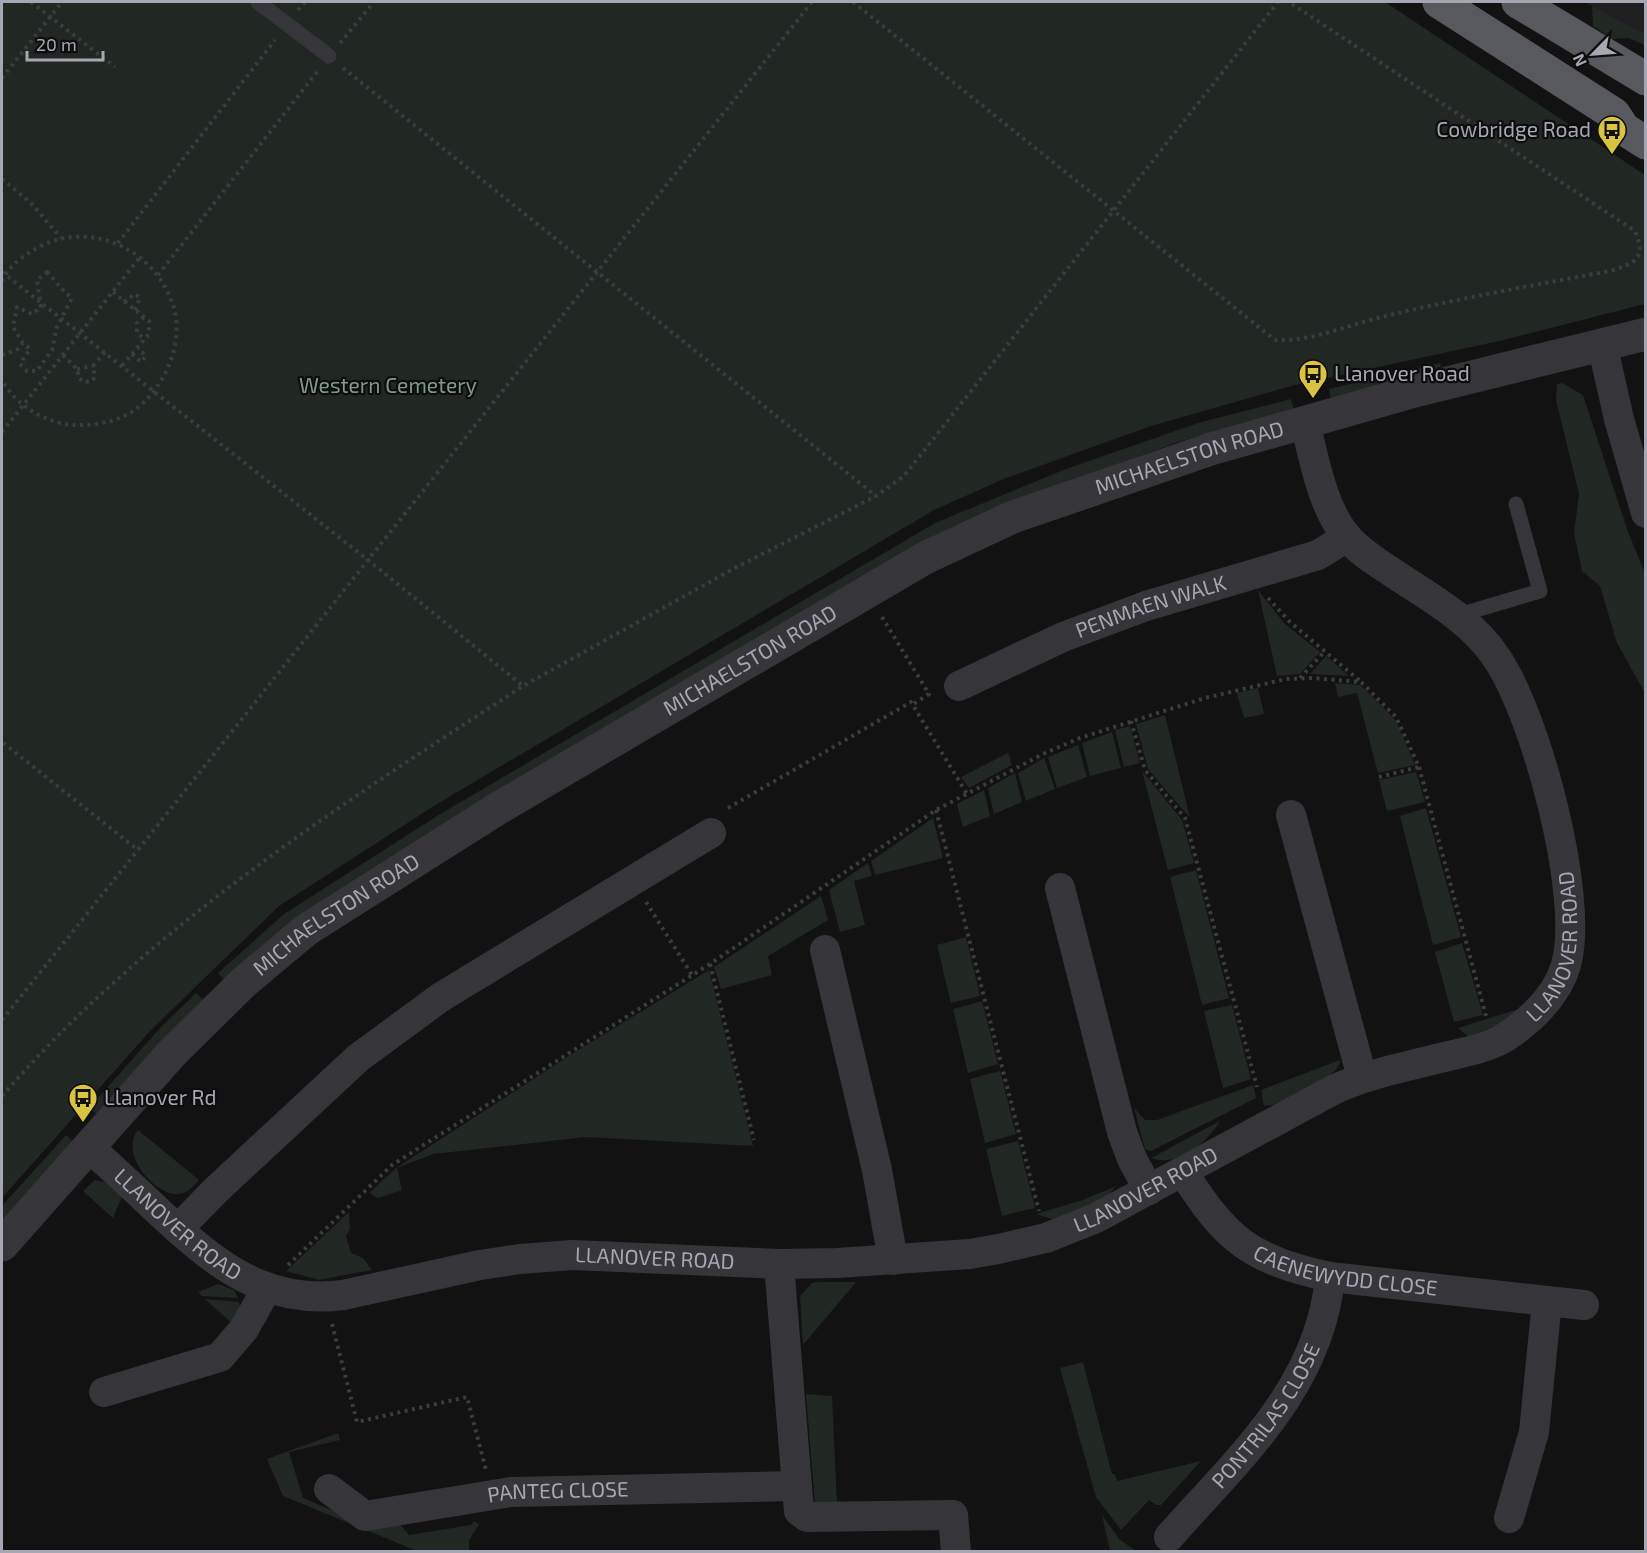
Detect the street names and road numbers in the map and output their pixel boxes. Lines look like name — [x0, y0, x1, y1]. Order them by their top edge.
street label: MICHAELSTON ROAD — [1091, 415, 1286, 499]
street label: PENMAEN WALK — [1072, 569, 1229, 642]
street label: MICHAELSTON ROAD — [658, 599, 841, 720]
street label: MICHAELSTON ROAD — [247, 848, 423, 980]
street label: LLANOVER ROAD — [1520, 870, 1581, 1026]
street label: LLANOVER ROAD — [1069, 1141, 1221, 1237]
street label: LLANOVER ROAD — [110, 1163, 246, 1284]
street label: CAENEWYDD CLOSE — [1250, 1239, 1439, 1300]
street label: LLANOVER ROAD — [575, 1241, 735, 1273]
street label: PONTRILAS CLOSE — [1206, 1339, 1324, 1493]
street label: PANTEG CLOSE — [485, 1476, 629, 1507]

